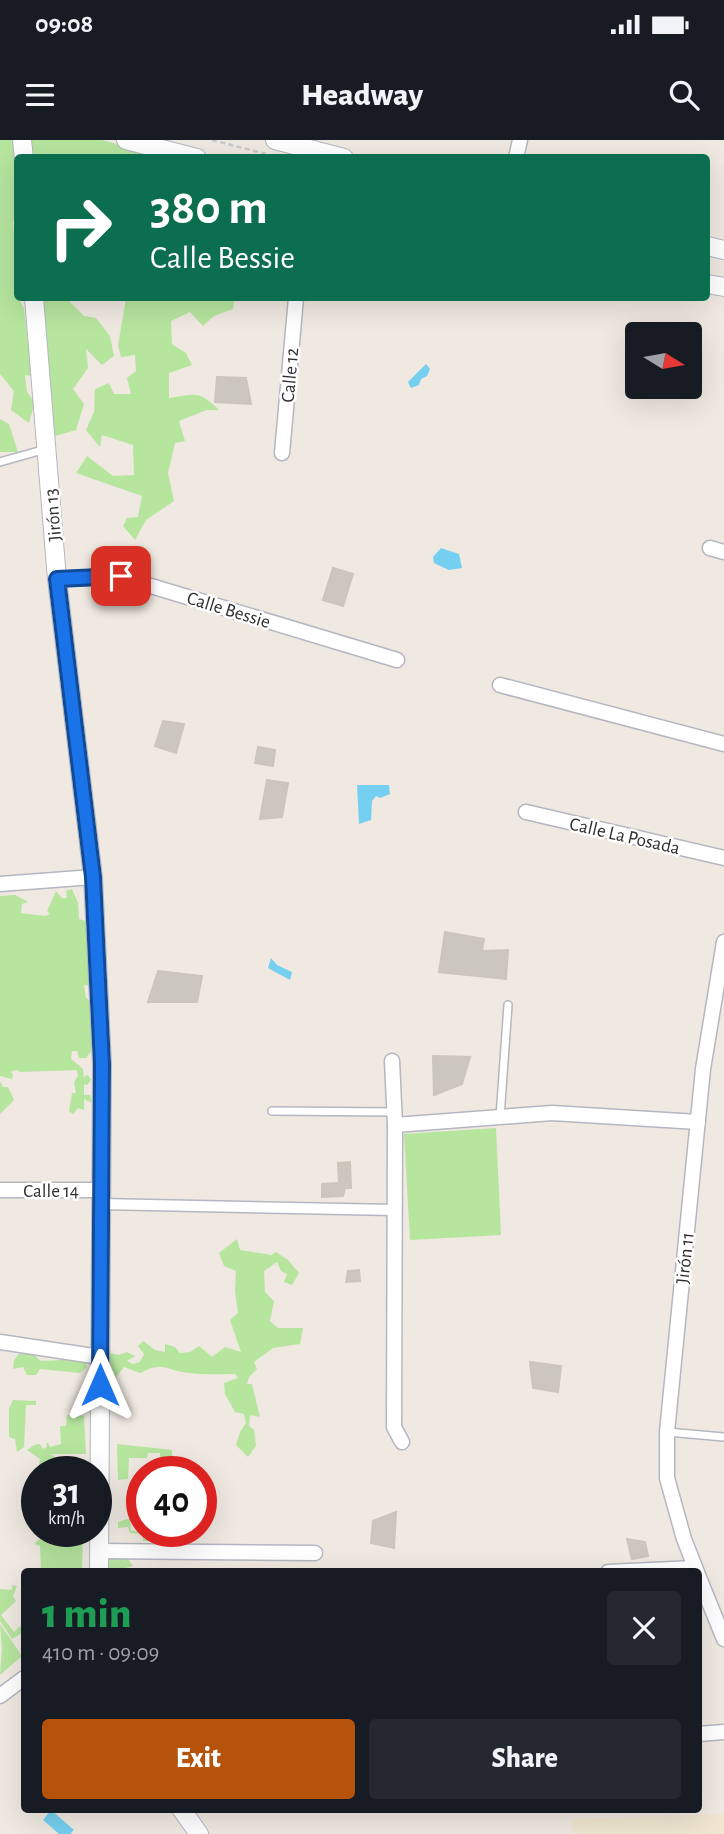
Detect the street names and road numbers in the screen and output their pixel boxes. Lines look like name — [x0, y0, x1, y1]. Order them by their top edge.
street label: Calle 12 — [279, 346, 302, 403]
street label: Jirón 13 — [42, 488, 65, 542]
street label: Calle Bessie — [185, 589, 273, 632]
street label: Calle La Posada — [568, 815, 682, 858]
street label: Calle 14 — [23, 1182, 79, 1201]
street label: Jirón 11 — [673, 1231, 698, 1285]

